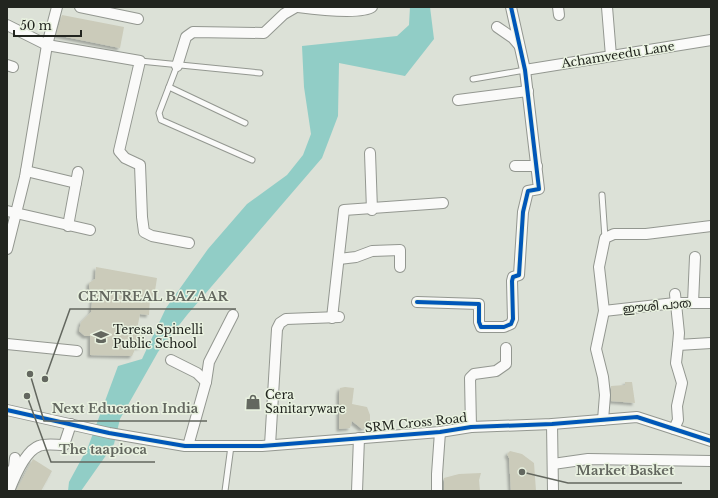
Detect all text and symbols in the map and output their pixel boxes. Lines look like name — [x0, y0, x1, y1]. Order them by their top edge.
scale bar — [14, 12, 81, 38]
text: 50 m — [20, 18, 52, 33]
street label: Achamveedu Lane — [559, 38, 676, 71]
callout: CENTREAL BAZAAR — [70, 284, 236, 309]
text: CENTREAL BAZAAR — [78, 288, 230, 305]
street label: ഈശി പാത — [622, 295, 692, 316]
place label: Teresa Spinelli Public School — [113, 322, 203, 351]
school or university icon: Teresa Spinelli Public School — [92, 328, 110, 346]
place label: Cera Sanitaryware — [265, 387, 346, 416]
shop icon: Cera Sanitaryware — [244, 393, 262, 411]
callout: Next Education India — [44, 396, 207, 421]
text: Next Education India — [52, 400, 199, 417]
street label: SRM Cross Road — [364, 410, 468, 435]
callout: The taapioca — [51, 437, 155, 462]
text: The taapioca — [59, 441, 148, 458]
callout: Market Basket — [568, 458, 682, 483]
text: Market Basket — [576, 462, 674, 479]

